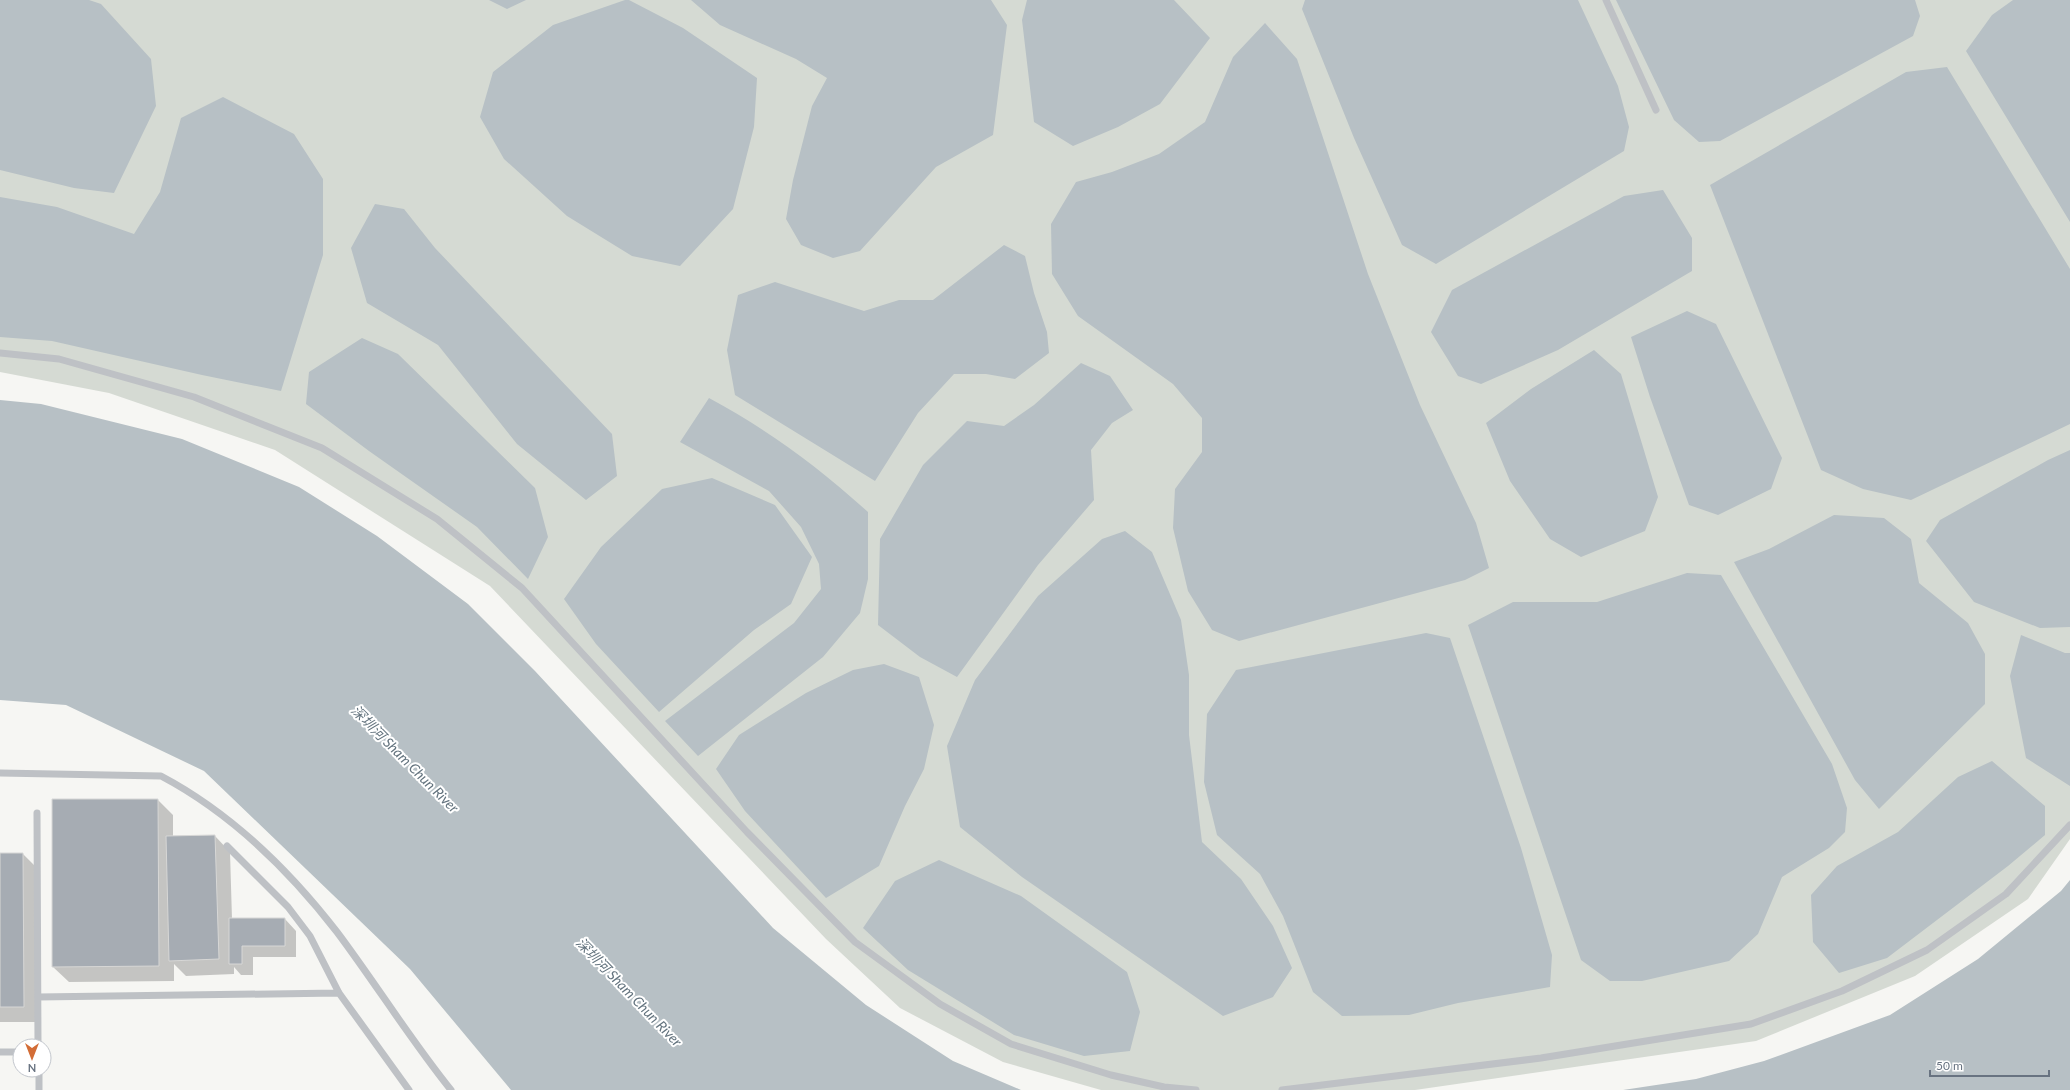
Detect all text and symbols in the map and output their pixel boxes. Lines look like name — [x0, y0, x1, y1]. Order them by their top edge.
water label: 深圳河 Sham Chun River — [348, 701, 463, 816]
water label: 深圳河 Sham Chun River — [573, 934, 686, 1050]
north arrow — [12, 1038, 52, 1078]
scale bar — [1930, 1052, 2049, 1078]
text: 50 m — [1936, 1058, 1963, 1073]
text: N — [28, 1062, 36, 1075]

